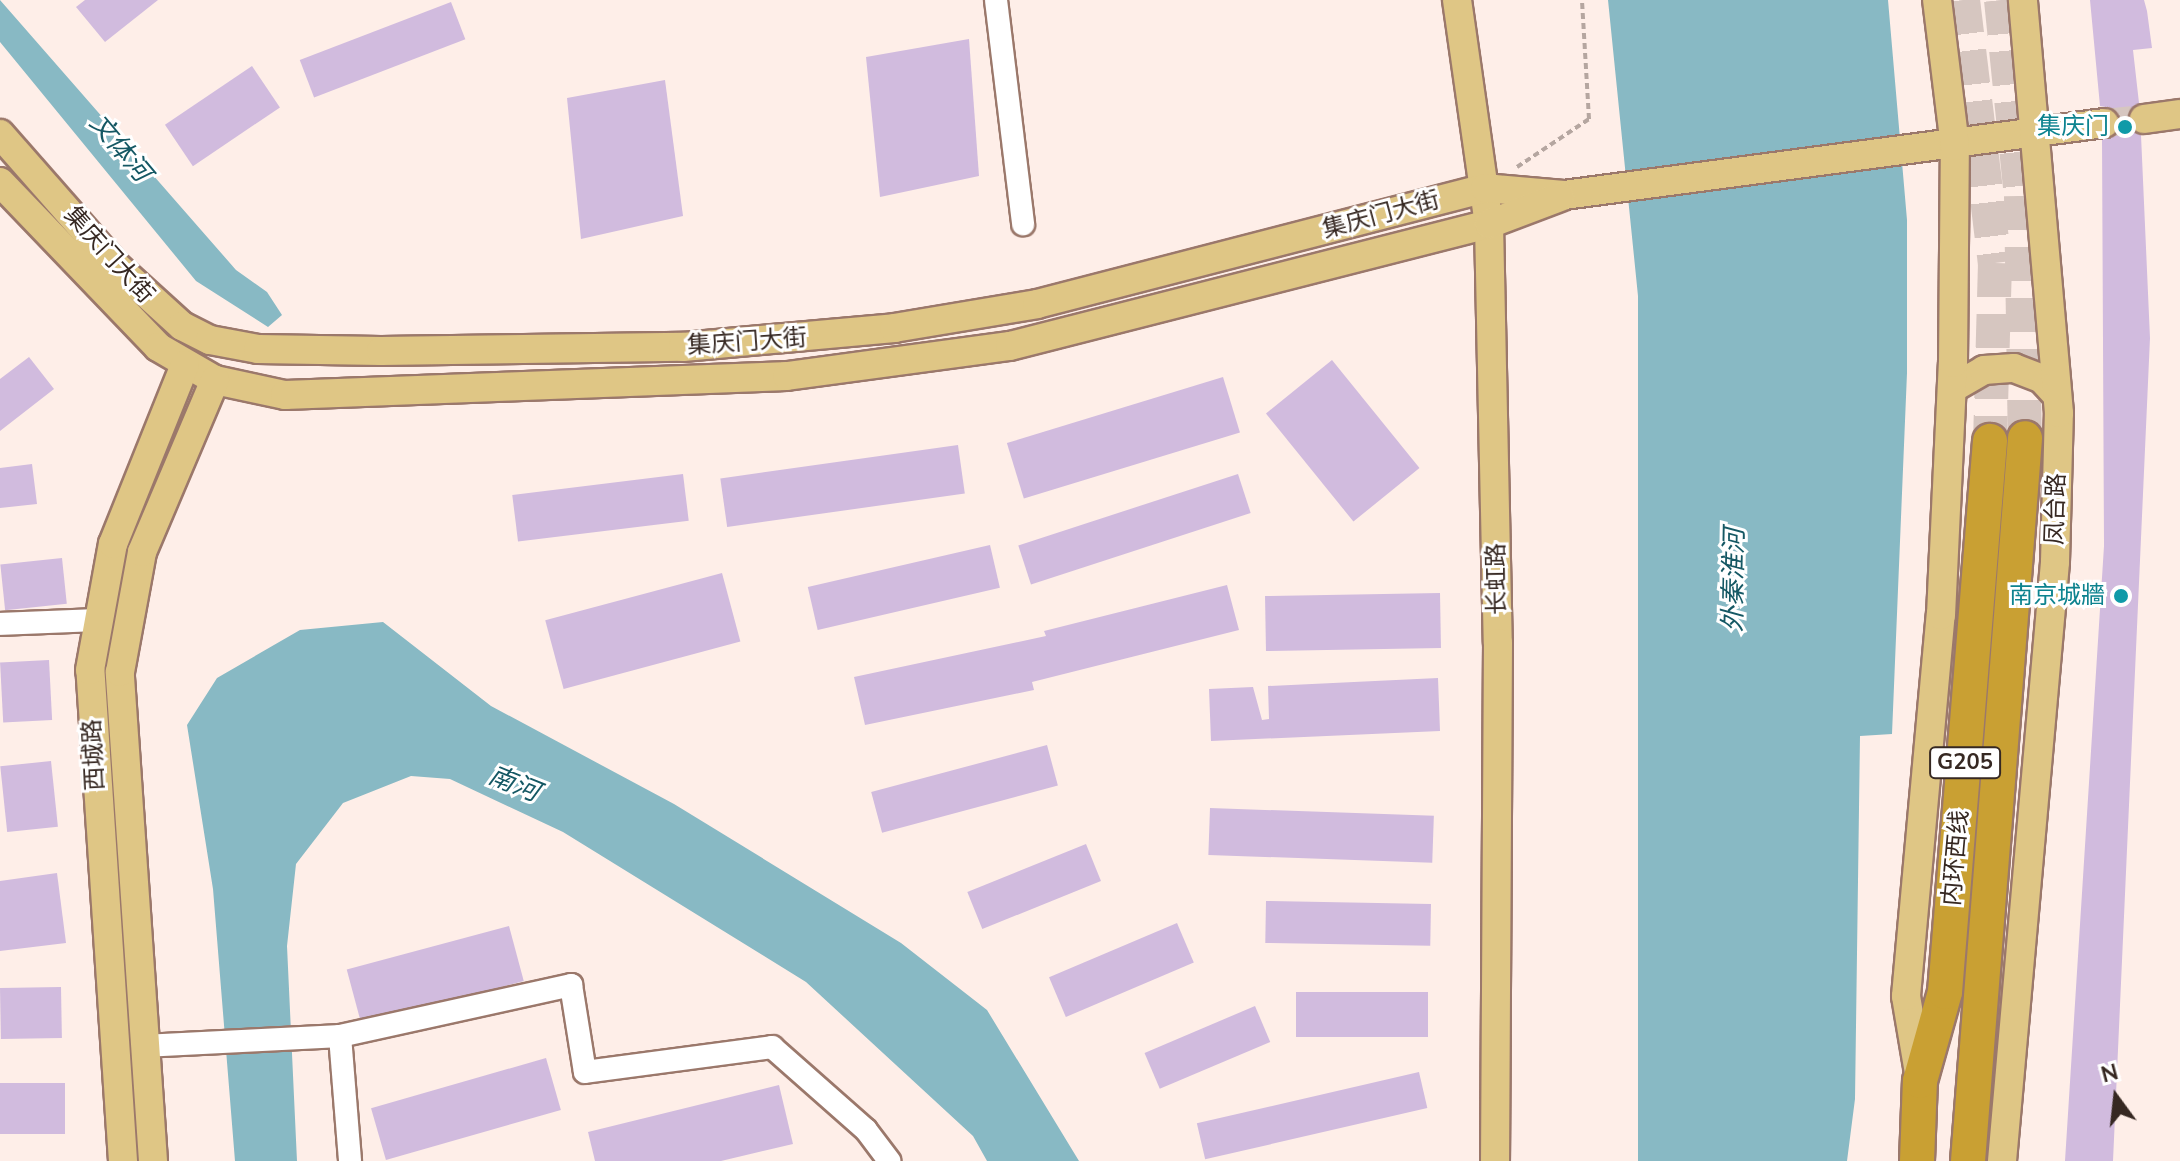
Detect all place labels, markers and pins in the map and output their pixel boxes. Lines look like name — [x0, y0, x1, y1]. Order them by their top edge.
place label: 集庆门 — [2037, 113, 2109, 141]
marker: 集庆门 — [2116, 118, 2134, 136]
place label: 南京城牆 — [2009, 582, 2105, 610]
marker: 南京城牆 — [2112, 587, 2130, 605]

